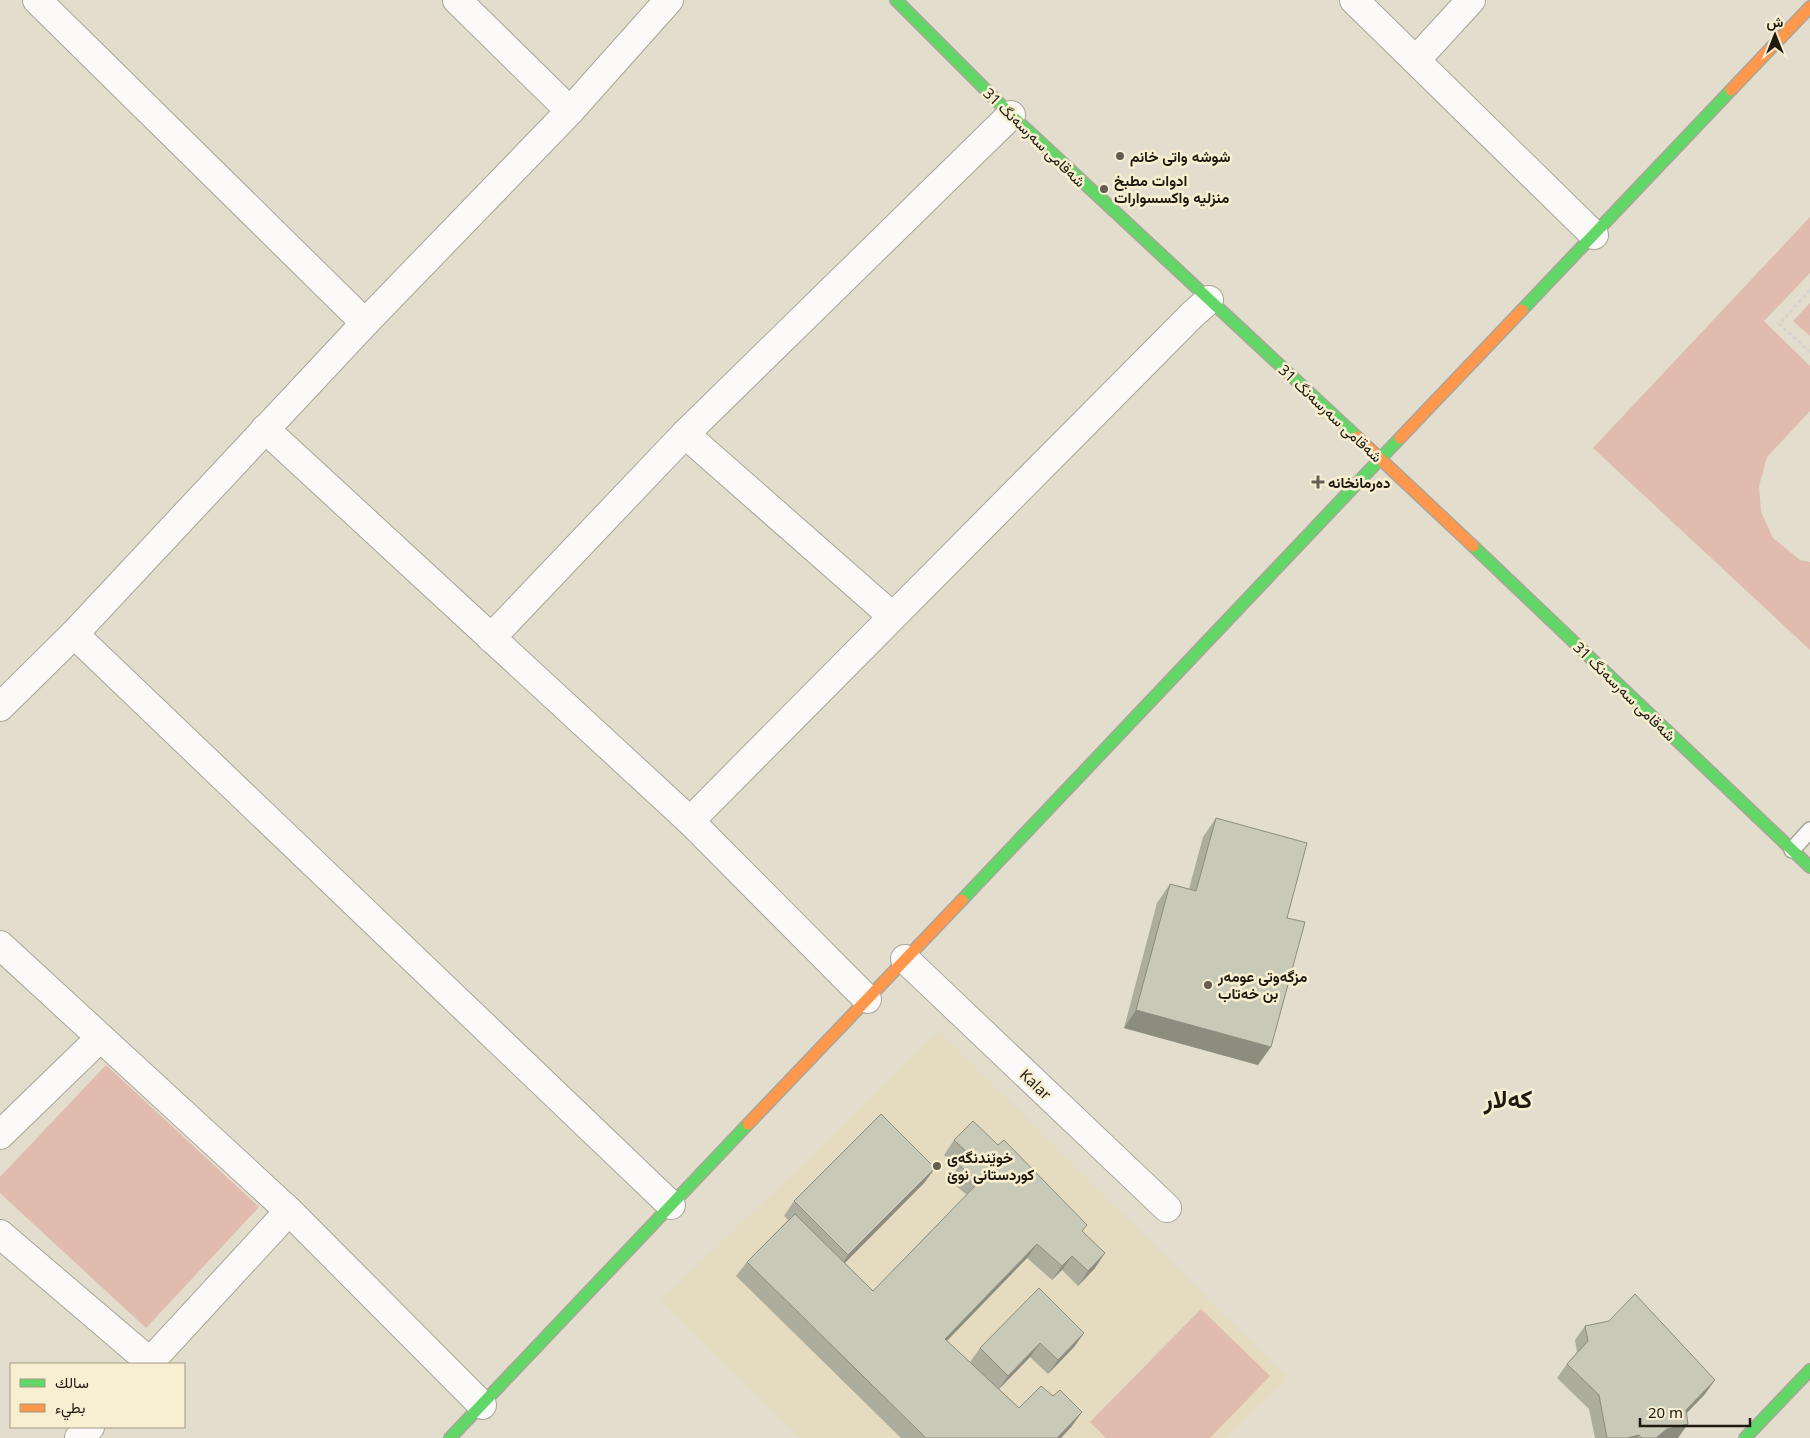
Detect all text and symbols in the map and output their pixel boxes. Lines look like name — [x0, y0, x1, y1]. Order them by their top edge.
north arrow — [1750, 10, 1800, 60]
text: ش — [1767, 12, 1784, 31]
street label: شەقامی سەرسەنگ 31 — [979, 83, 1091, 192]
place label: شوشه واتى خانم — [1130, 146, 1230, 167]
marker: شوشه واتى خانم — [1114, 150, 1126, 162]
place label: ادوات مطبخ منزليه واكسسوارات — [1114, 170, 1229, 207]
marker: ادوات مطبخ منزليه واكسسوارات — [1098, 183, 1110, 195]
street label: شەقامی سەرسەنگ 31 — [1274, 360, 1387, 467]
place label: دەرمانخانە — [1328, 472, 1390, 492]
marker: دەرمانخانە — [1312, 476, 1324, 488]
street label: شەقامی سەرسەنگ 31 — [1569, 637, 1681, 746]
place label: مزگەوتی عومەر بن خەتاب — [1217, 966, 1307, 1003]
marker: مزگەوتی عومەر بن خەتاب — [1202, 979, 1214, 991]
street label: Kalar — [1016, 1064, 1056, 1104]
district label: کەلار — [1483, 1081, 1532, 1115]
place label: خوێندنگەی کوردستانی نوێ — [947, 1147, 1035, 1184]
marker: خوێندنگەی کوردستانی نوێ — [931, 1160, 943, 1172]
legend — [10, 1363, 185, 1428]
text: سالك — [55, 1372, 89, 1392]
scale bar — [1640, 1396, 1750, 1428]
text: بطيء — [55, 1397, 85, 1421]
text: 20 m — [1648, 1402, 1683, 1422]

